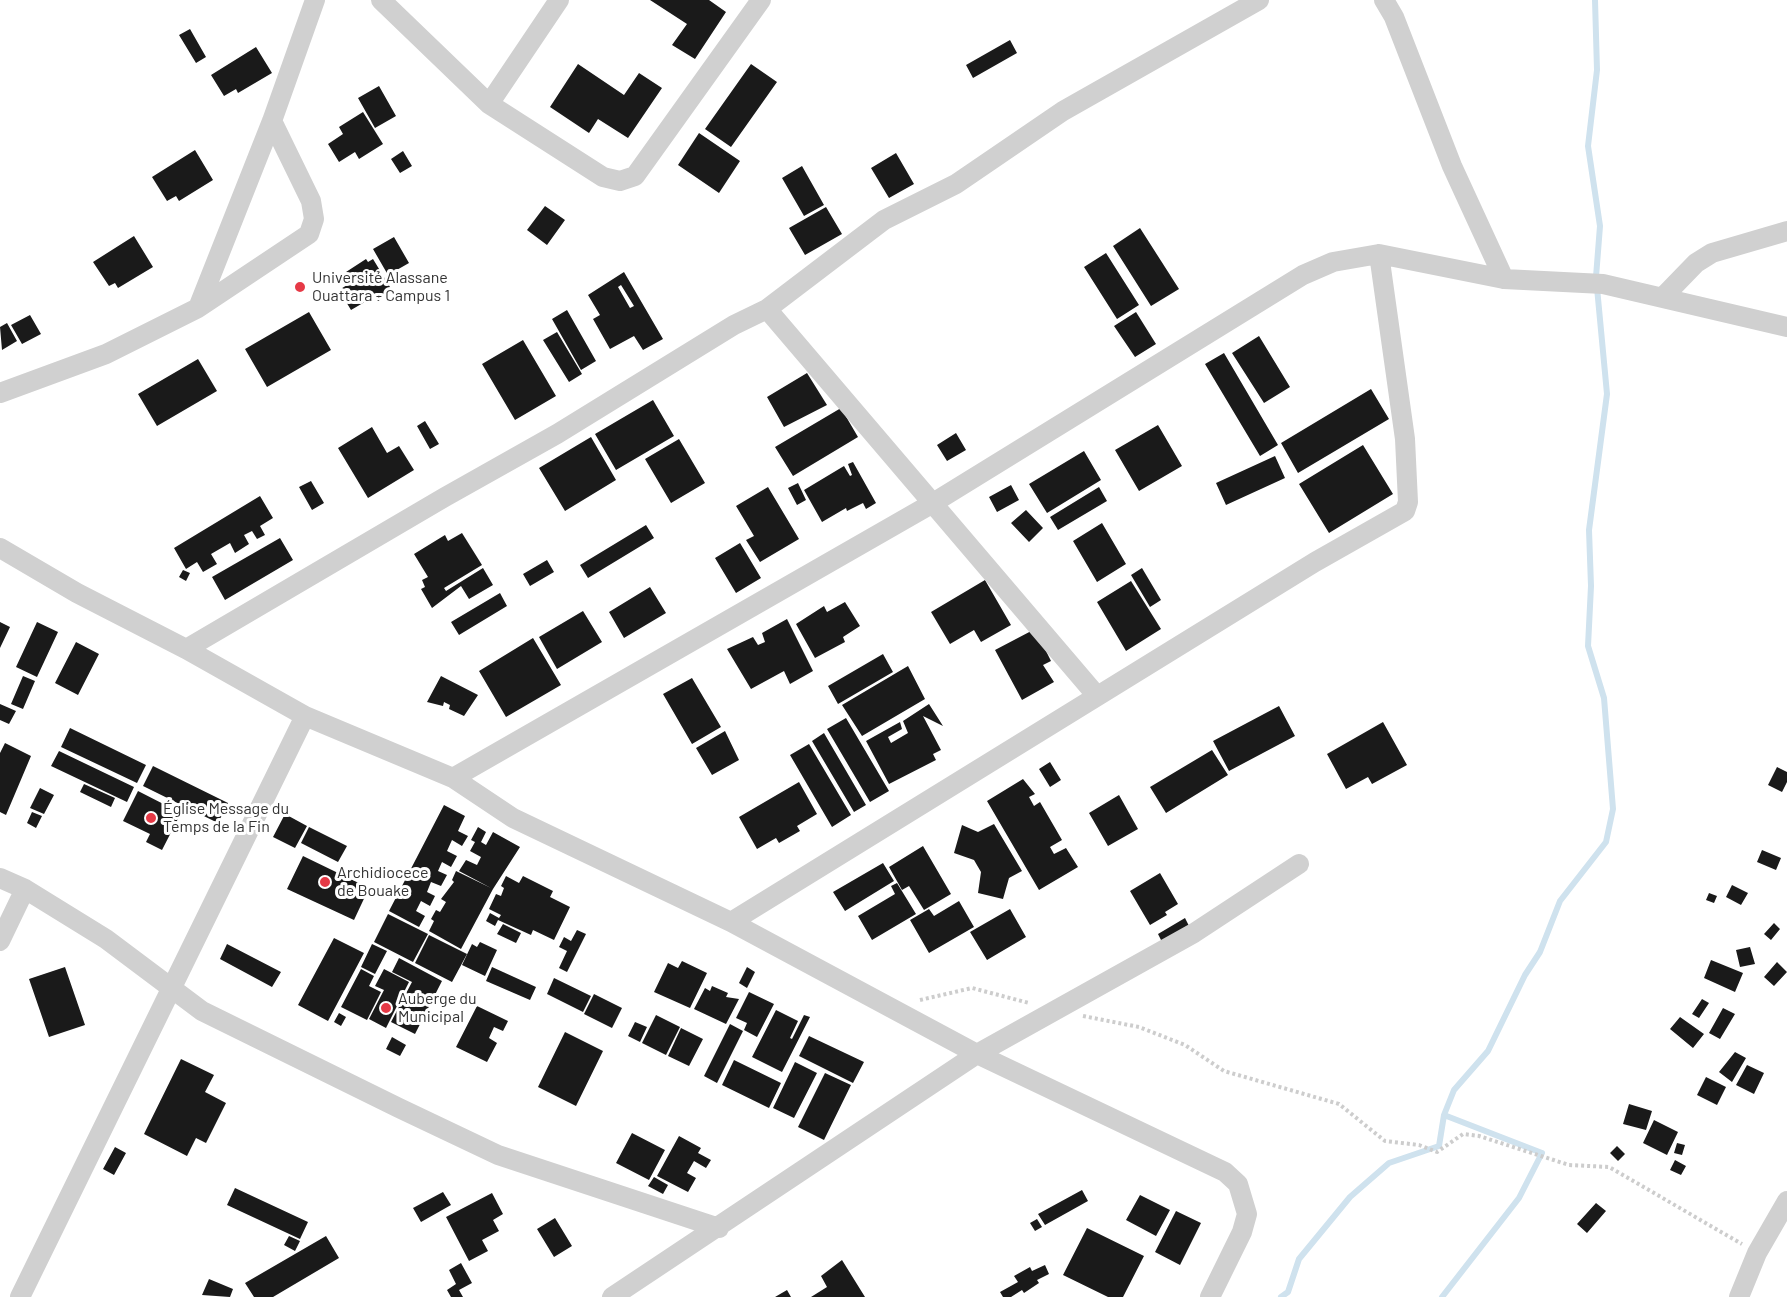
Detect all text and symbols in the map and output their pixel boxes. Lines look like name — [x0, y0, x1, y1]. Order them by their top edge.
place label: Université Alassane Ouattara - Campus 1 — [312, 268, 450, 306]
marker: Université Alassane Ouattara - Campus 1 — [293, 280, 307, 294]
place label: Église Message du Temps de la Fin — [163, 799, 289, 837]
marker: Église Message du Temps de la Fin — [144, 811, 158, 825]
place label: Archidiocece de Bouake — [337, 863, 429, 901]
marker: Archidiocece de Bouake — [318, 875, 332, 889]
place label: Auberge du Municipal — [398, 989, 477, 1027]
marker: Auberge du Municipal — [379, 1001, 393, 1015]

